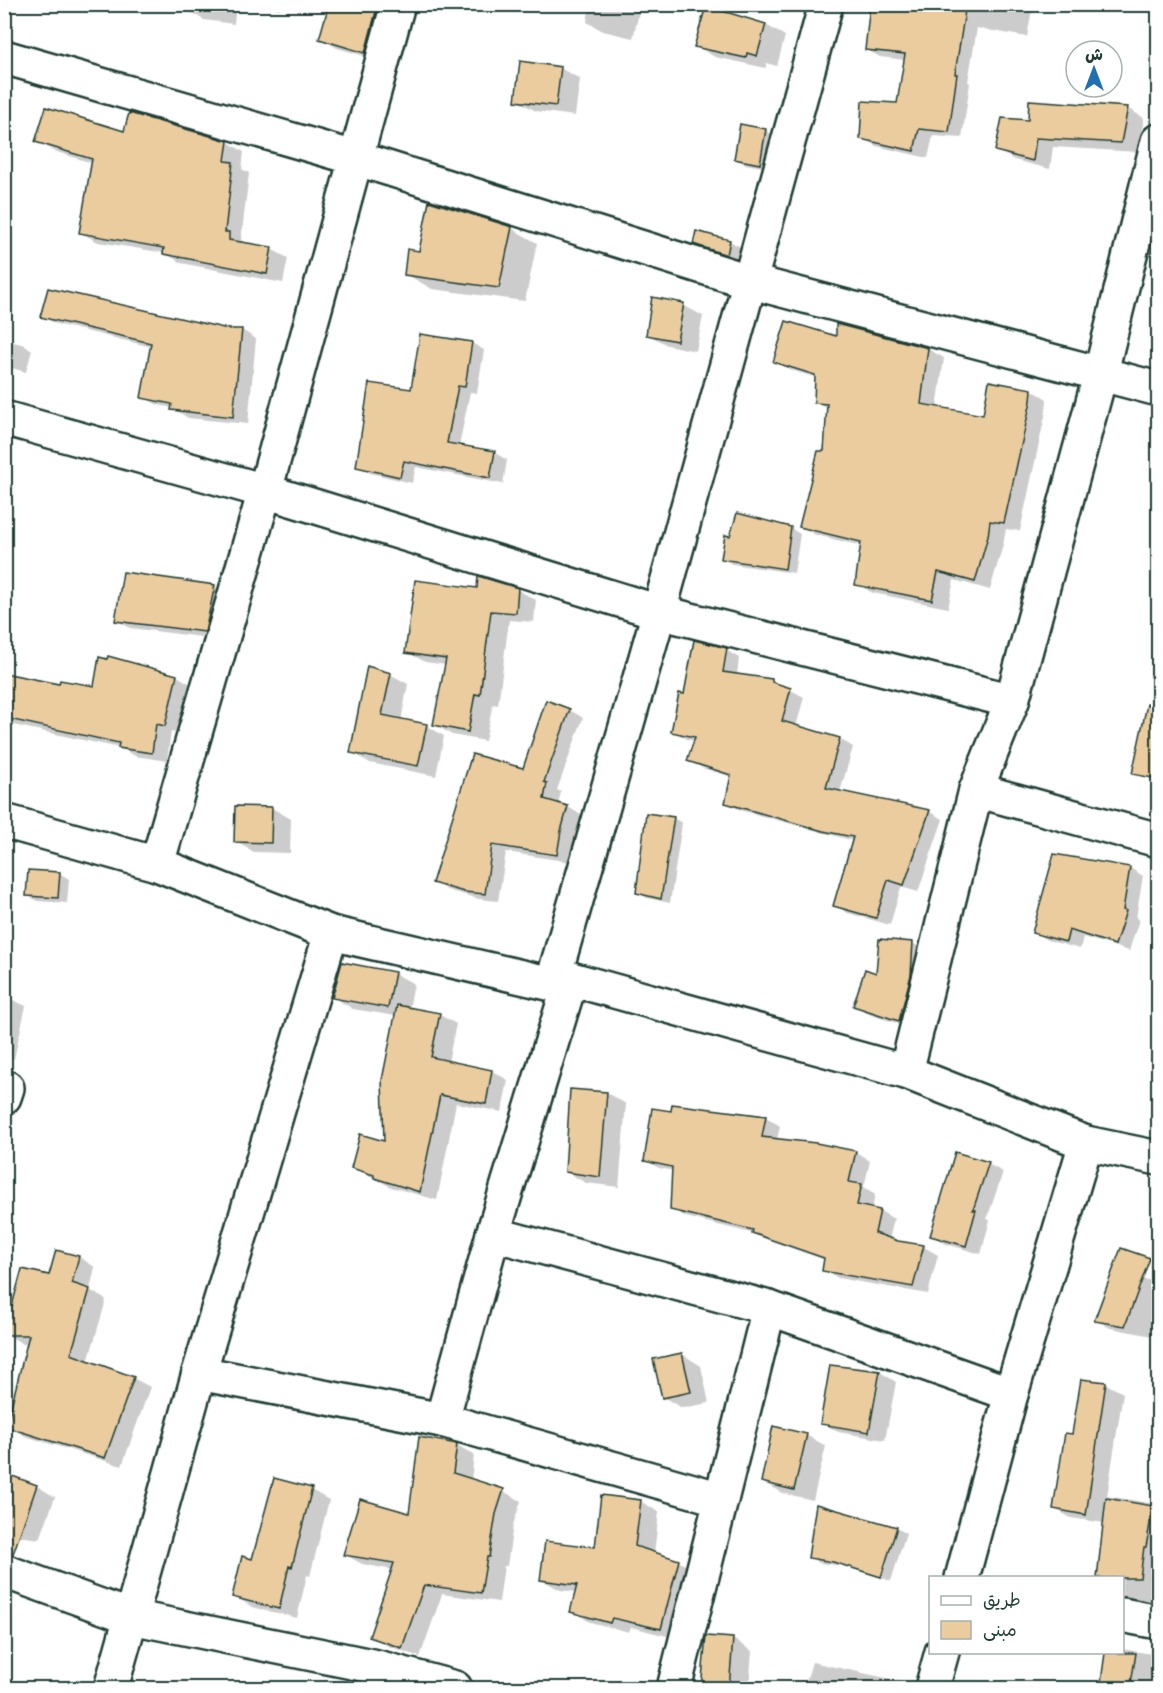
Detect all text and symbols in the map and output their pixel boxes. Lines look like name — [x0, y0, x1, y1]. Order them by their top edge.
north arrow — [1064, 39, 1124, 99]
text: ش — [1085, 45, 1103, 65]
legend — [929, 1576, 1124, 1654]
text: طريق — [983, 1589, 1021, 1611]
text: مبنى — [983, 1619, 1017, 1641]

